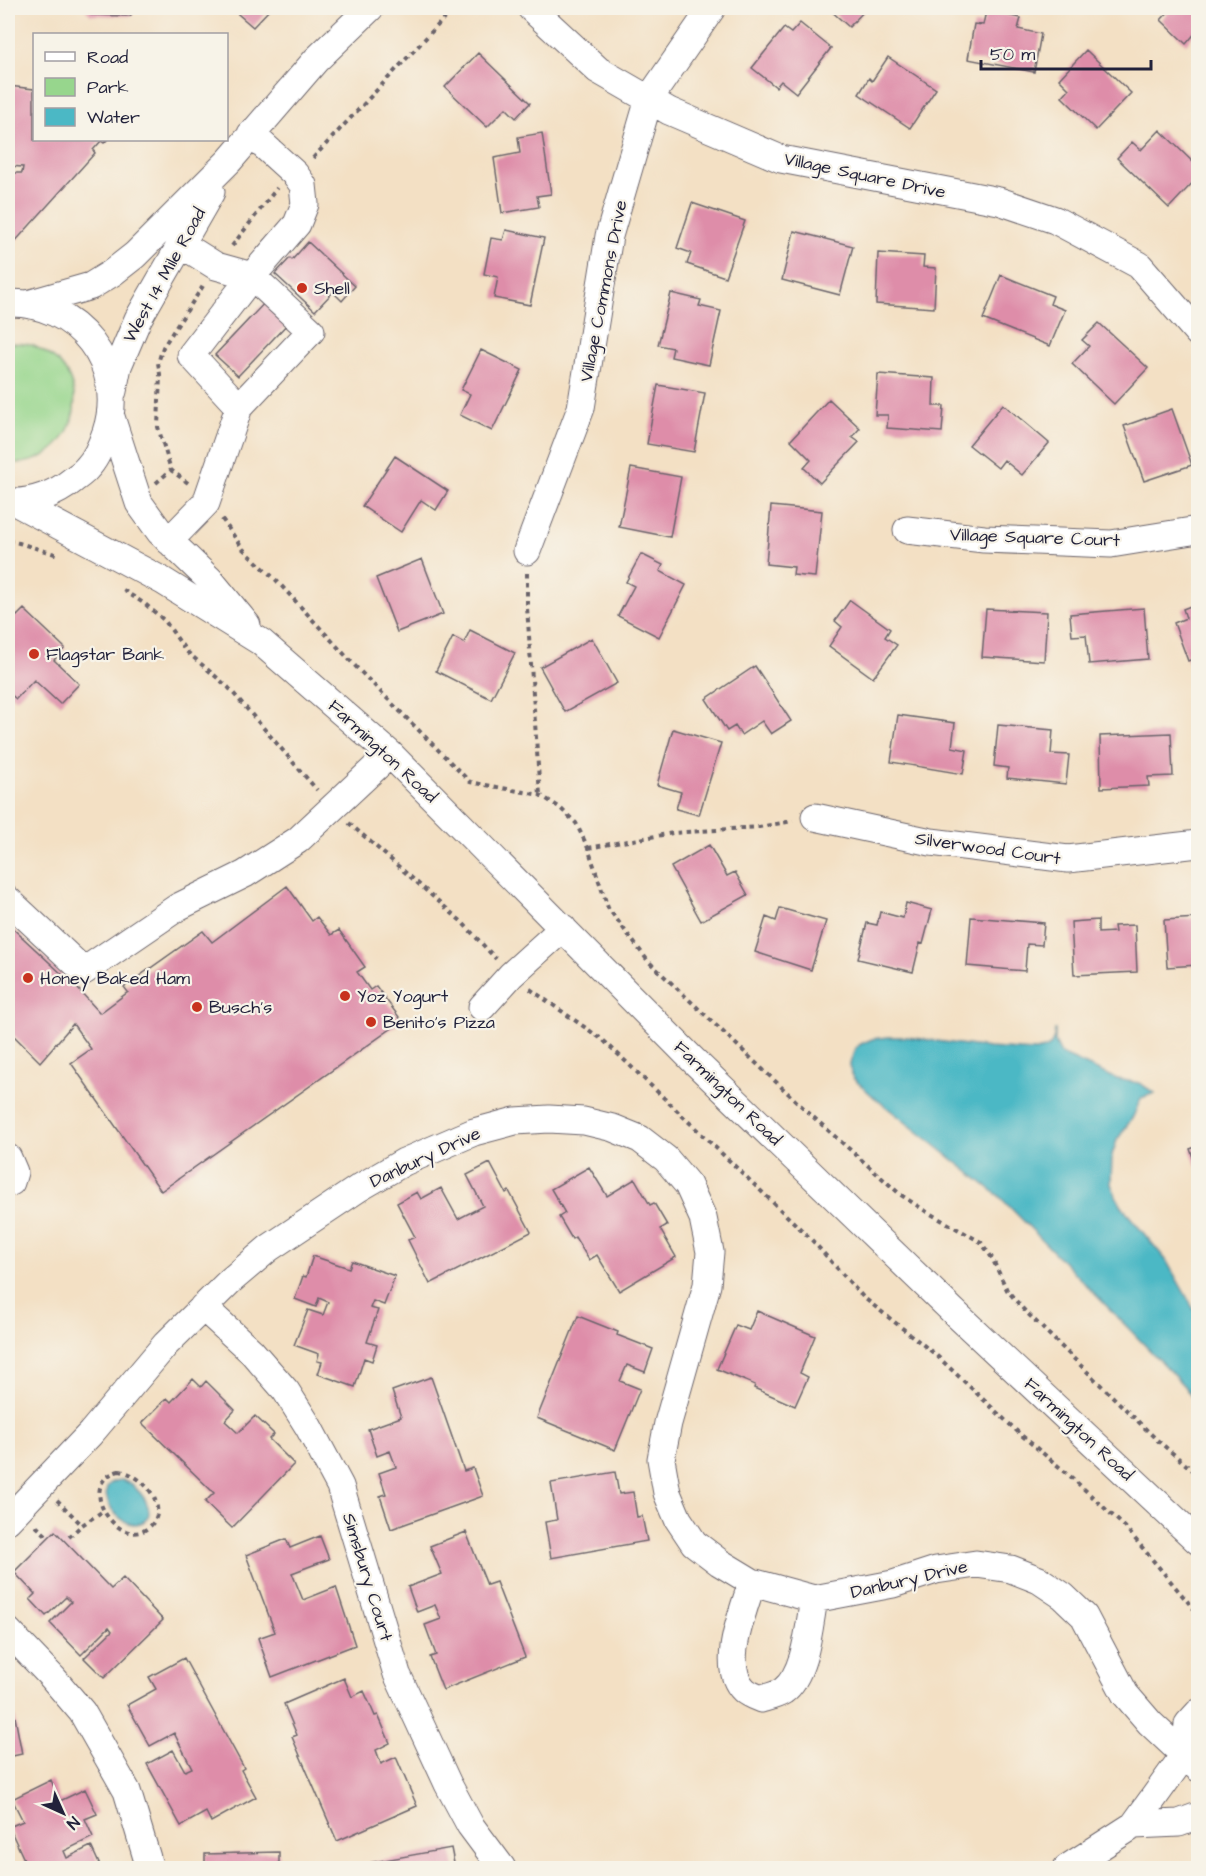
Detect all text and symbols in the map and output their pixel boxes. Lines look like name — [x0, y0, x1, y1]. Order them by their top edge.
legend — [33, 33, 228, 141]
scale bar — [981, 33, 1150, 71]
text: 50 m — [990, 42, 1035, 67]
text: Road — [87, 45, 128, 70]
text: Park — [87, 75, 129, 100]
text: Water — [87, 105, 140, 130]
street label: Village Square Drive — [782, 146, 948, 206]
street label: Village Commons Drive — [574, 198, 634, 384]
street label: West 14 Mile Road — [117, 203, 212, 347]
place label: Shell — [314, 276, 350, 301]
marker: Shell — [295, 281, 309, 295]
street label: Village Square Court — [949, 522, 1121, 554]
place label: Flagstar Bank — [46, 642, 164, 668]
marker: Flagstar Bank — [27, 647, 41, 661]
street label: Farmington Road — [322, 694, 443, 810]
street label: Silverwood Court — [914, 826, 1063, 871]
place label: Honey Baked Ham — [40, 966, 190, 992]
marker: Honey Baked Ham — [21, 971, 35, 985]
place label: Yoz Yogurt — [357, 984, 449, 1010]
marker: Yoz Yogurt — [338, 989, 352, 1003]
place label: Busch's — [209, 995, 272, 1020]
marker: Busch's — [190, 1000, 204, 1014]
place label: Benito's Pizza — [383, 1010, 495, 1035]
marker: Benito's Pizza — [364, 1015, 378, 1029]
street label: Farmington Road — [667, 1035, 787, 1152]
street label: Danbury Drive — [366, 1121, 485, 1195]
street label: Farmington Road — [1018, 1372, 1139, 1488]
street label: Simsbury Court — [335, 1510, 399, 1645]
street label: Danbury Drive — [848, 1554, 971, 1606]
north arrow — [33, 1783, 93, 1843]
text: N — [62, 1812, 84, 1834]

